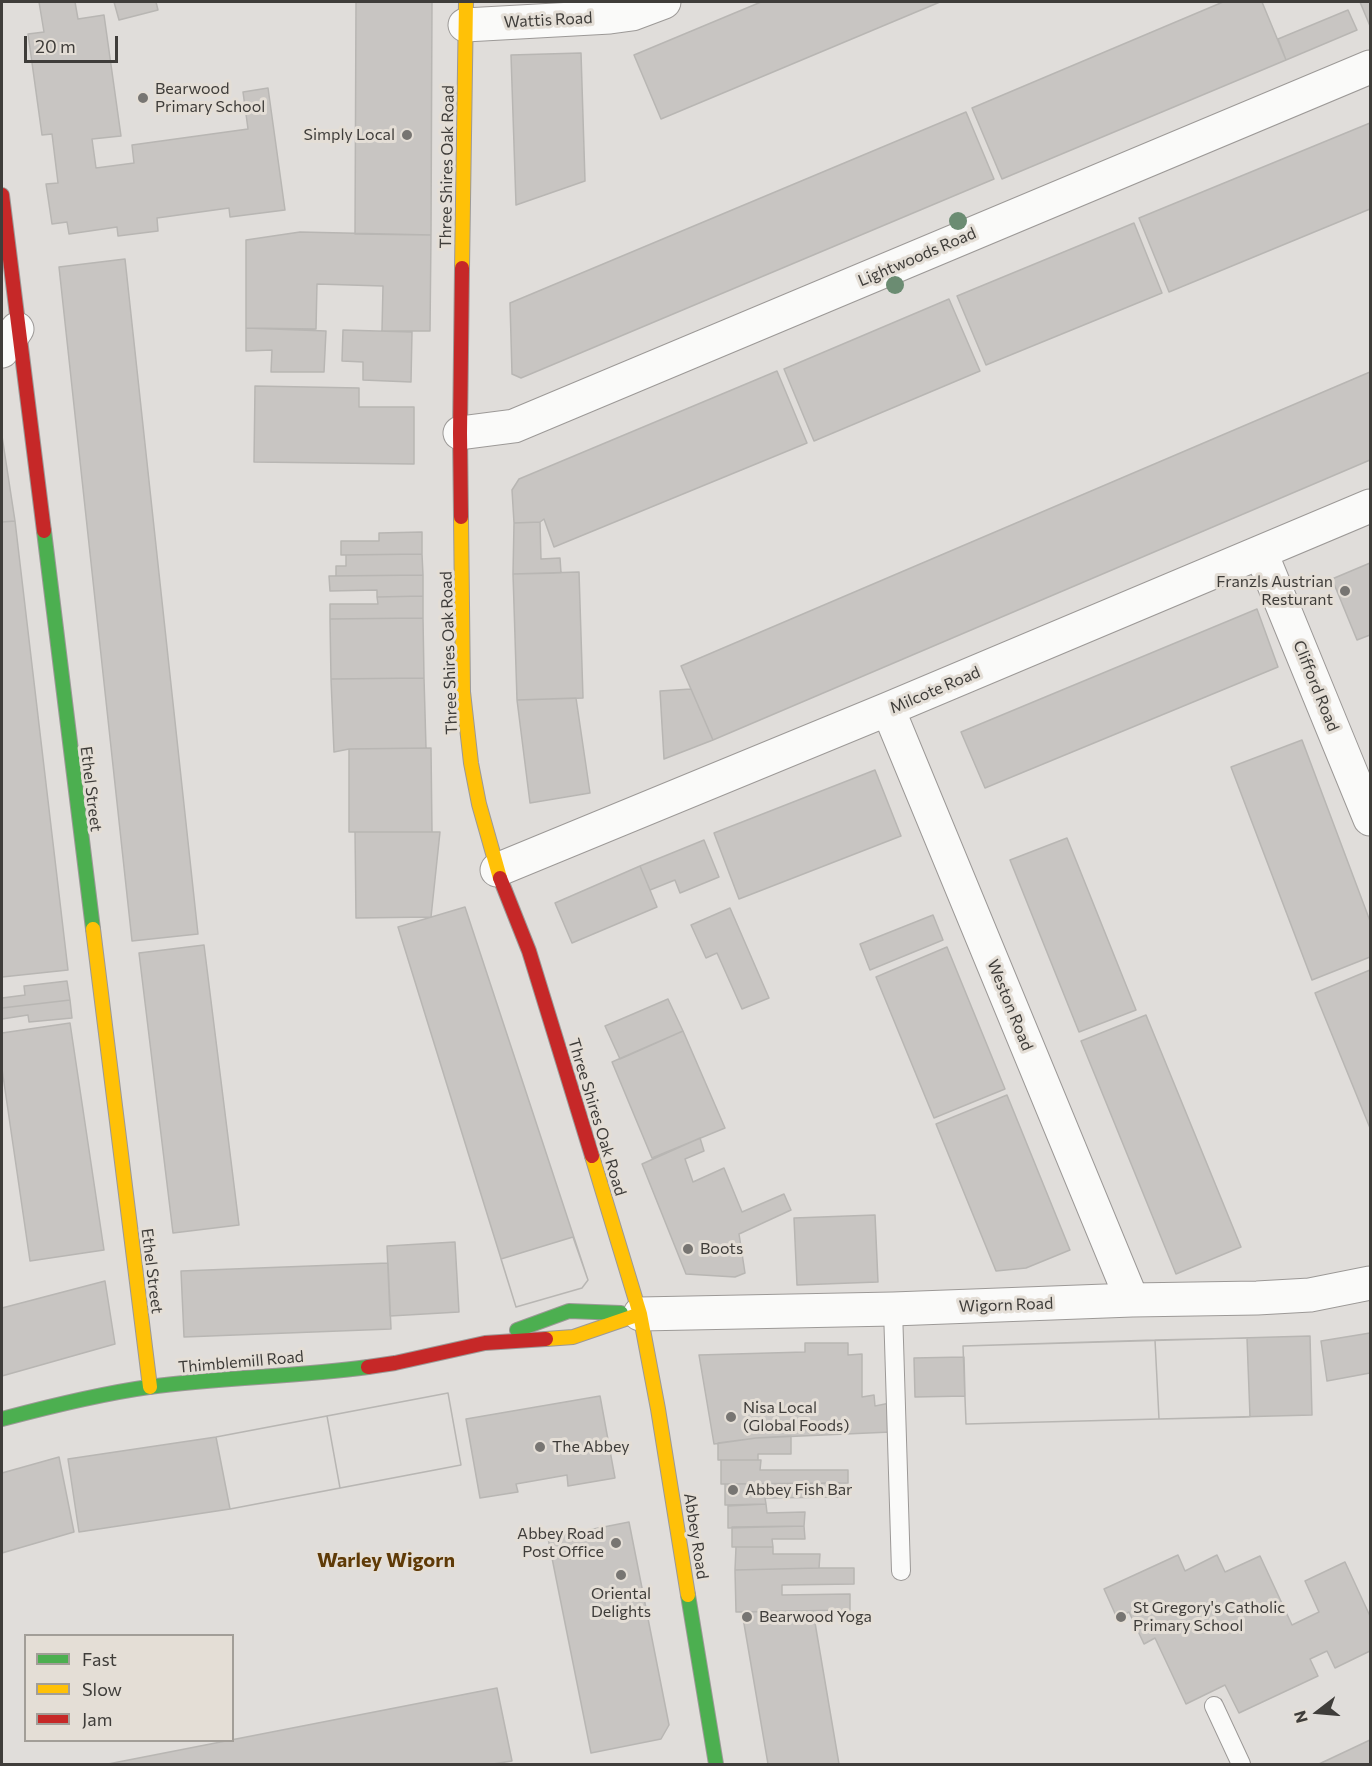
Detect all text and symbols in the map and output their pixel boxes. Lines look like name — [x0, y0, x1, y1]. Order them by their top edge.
street label: Wattis Road — [503, 8, 593, 32]
scale bar — [27, 24, 122, 62]
text: 20 m — [35, 35, 76, 57]
place label: Bearwood Primary School — [155, 79, 265, 117]
street label: Three Shires Oak Road — [436, 85, 458, 249]
marker: Bearwood Primary School — [136, 91, 150, 105]
place label: Simply Local — [304, 125, 395, 145]
marker: Simply Local — [400, 128, 414, 142]
street label: Lightwoods Road — [855, 223, 979, 291]
street label: Three Shires Oak Road — [437, 571, 461, 735]
place label: Franzls Austrian Resturant — [1216, 572, 1333, 610]
marker: Franzls Austrian Resturant — [1338, 584, 1352, 598]
street label: Clifford Road — [1289, 638, 1343, 734]
street label: Milcote Road — [887, 662, 983, 718]
street label: Ethel Street — [76, 745, 106, 833]
street label: Weston Road — [983, 957, 1037, 1053]
street label: Three Shires Oak Road — [564, 1036, 630, 1198]
street label: Ethel Street — [137, 1227, 167, 1315]
place label: Boots — [700, 1239, 743, 1259]
marker: Boots — [681, 1242, 695, 1256]
street label: Wigorn Road — [958, 1294, 1054, 1316]
street label: Thimblemill Road — [177, 1347, 305, 1377]
place label: Nisa Local (Global Foods) — [743, 1398, 849, 1436]
marker: Nisa Local (Global Foods) — [724, 1410, 738, 1424]
place label: The Abbey — [552, 1437, 629, 1457]
marker: The Abbey — [533, 1440, 547, 1454]
place label: Abbey Fish Bar — [745, 1480, 852, 1500]
marker: Abbey Fish Bar — [726, 1483, 740, 1497]
street label: Abbey Road — [680, 1492, 712, 1580]
place label: Abbey Road Post Office — [517, 1524, 604, 1562]
marker: Abbey Road Post Office — [609, 1536, 623, 1550]
district label: Warley Wigorn — [317, 1548, 455, 1572]
marker: Oriental Delights — [614, 1568, 628, 1582]
place label: Oriental Delights — [591, 1584, 651, 1622]
place label: St Gregory's Catholic Primary School — [1133, 1598, 1285, 1636]
place label: Bearwood Yoga — [759, 1607, 872, 1627]
marker: Bearwood Yoga — [740, 1610, 754, 1624]
marker: St Gregory's Catholic Primary School — [1114, 1610, 1128, 1624]
legend — [24, 1634, 234, 1742]
text: Fast — [82, 1648, 117, 1670]
text: Slow — [82, 1678, 122, 1700]
north arrow — [1288, 1682, 1348, 1742]
text: Jam — [82, 1708, 112, 1730]
text: N — [1289, 1709, 1311, 1725]

